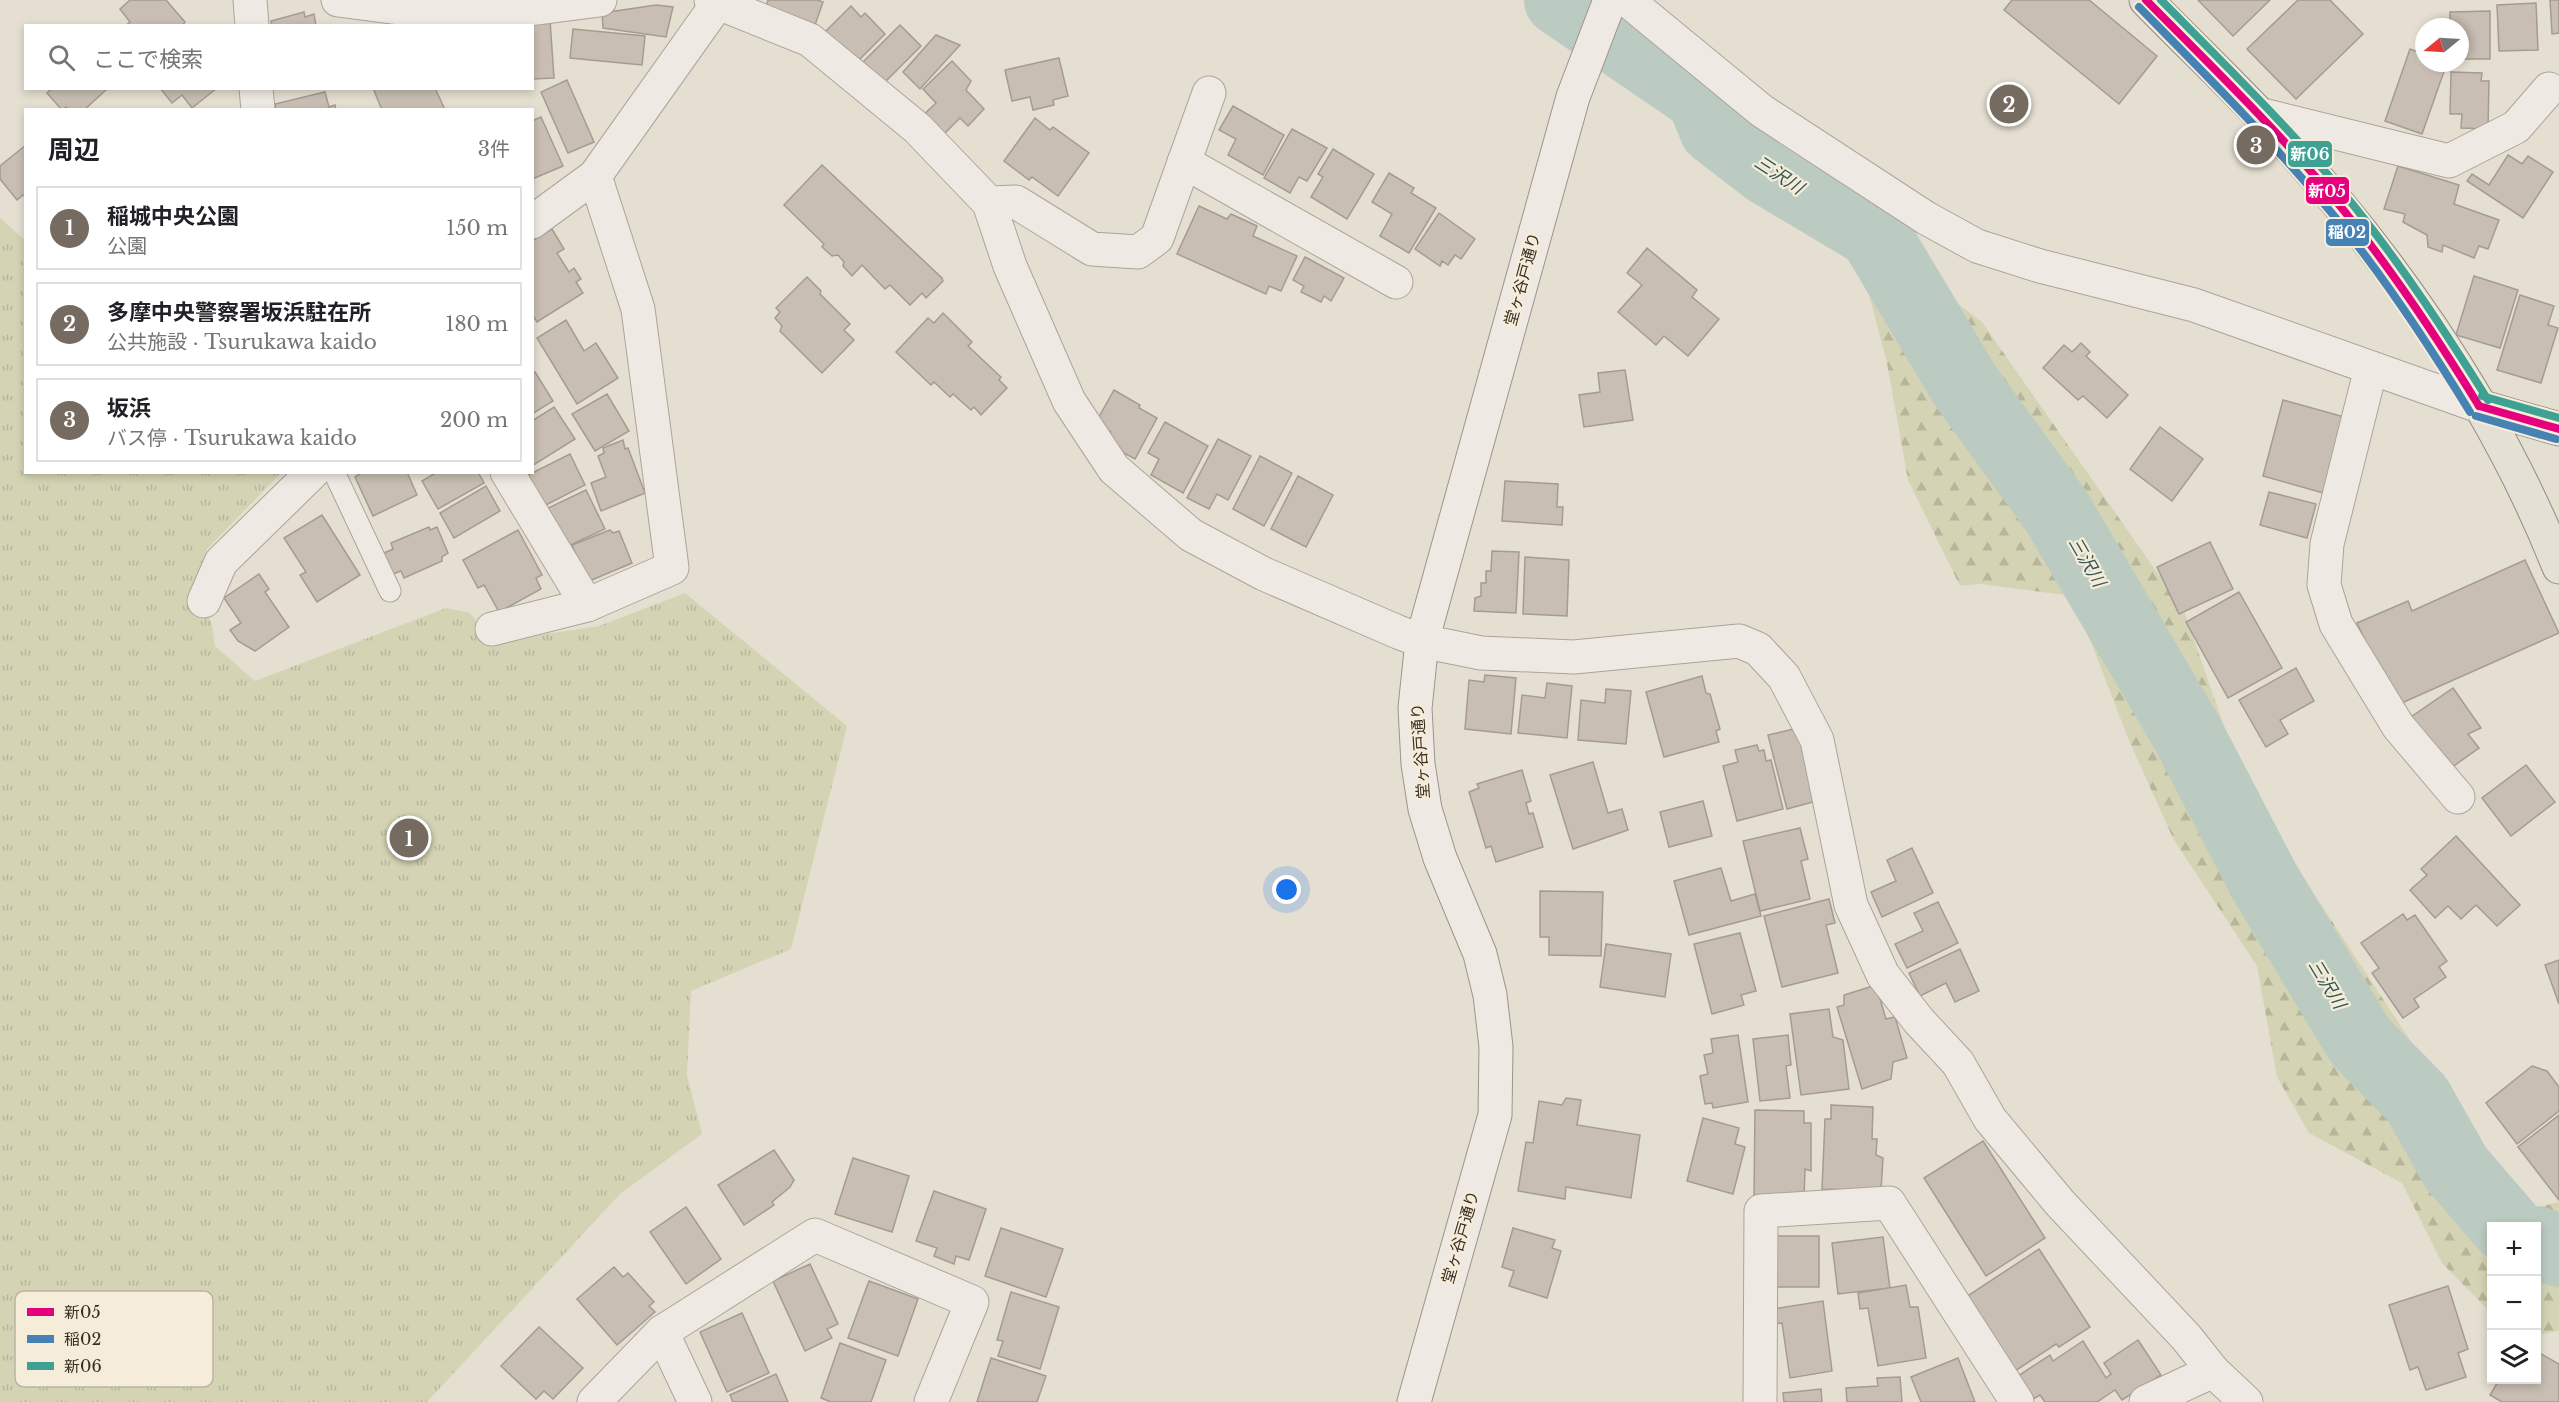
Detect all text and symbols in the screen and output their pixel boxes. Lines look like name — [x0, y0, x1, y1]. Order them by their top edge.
north arrow — [2415, 18, 2469, 72]
search box — [24, 24, 534, 90]
icon: search — [45, 41, 78, 74]
text: ここで検索 — [93, 46, 203, 73]
pin: 2 — [1990, 82, 2028, 126]
pin: 3 — [2236, 122, 2276, 168]
text: 周辺 — [48, 134, 100, 166]
text: 3件 — [478, 137, 510, 161]
line badge: 新06 — [2287, 140, 2333, 168]
text: 新06 — [2291, 144, 2330, 164]
water label: 三沢川 — [1750, 151, 1809, 200]
line badge: 新05 — [2305, 176, 2350, 205]
text: 新05 — [2308, 181, 2346, 201]
text: 稲城中央公園 — [107, 203, 239, 230]
text: 1 — [65, 216, 74, 240]
text: 150 m — [446, 216, 508, 240]
line badge: 稲02 — [2325, 218, 2370, 247]
text: 稲02 — [2328, 222, 2366, 242]
street label: 堂ヶ谷戸通り — [1500, 230, 1544, 328]
text: 公園 — [107, 234, 147, 258]
text: 多摩中央警察署坂浜駐在所 — [107, 299, 371, 326]
text: 2 — [63, 312, 76, 336]
text: 180 m — [445, 312, 508, 336]
text: 公共施設 · Tsurukawa kaido — [107, 330, 377, 354]
text: 坂浜 — [107, 395, 151, 422]
text: 3 — [63, 408, 76, 432]
text: 200 m — [440, 408, 508, 432]
text: バス停 · Tsurukawa kaido — [107, 426, 357, 450]
water label: 三沢川 — [2064, 533, 2111, 593]
street label: 堂ヶ谷戸通り — [1407, 702, 1433, 800]
pin: 1 — [390, 816, 428, 860]
your location — [1272, 875, 1301, 904]
water label: 三沢川 — [2304, 955, 2351, 1015]
street label: 堂ヶ谷戸通り — [1437, 1188, 1483, 1286]
map controls — [2487, 1222, 2541, 1384]
button: + — [2487, 1222, 2541, 1276]
button: − — [2487, 1276, 2541, 1330]
legend — [15, 1291, 213, 1387]
text: 新05 — [64, 1302, 101, 1322]
text: 稲02 — [64, 1329, 101, 1349]
button: layers — [2487, 1330, 2541, 1384]
text: 新06 — [64, 1356, 102, 1376]

